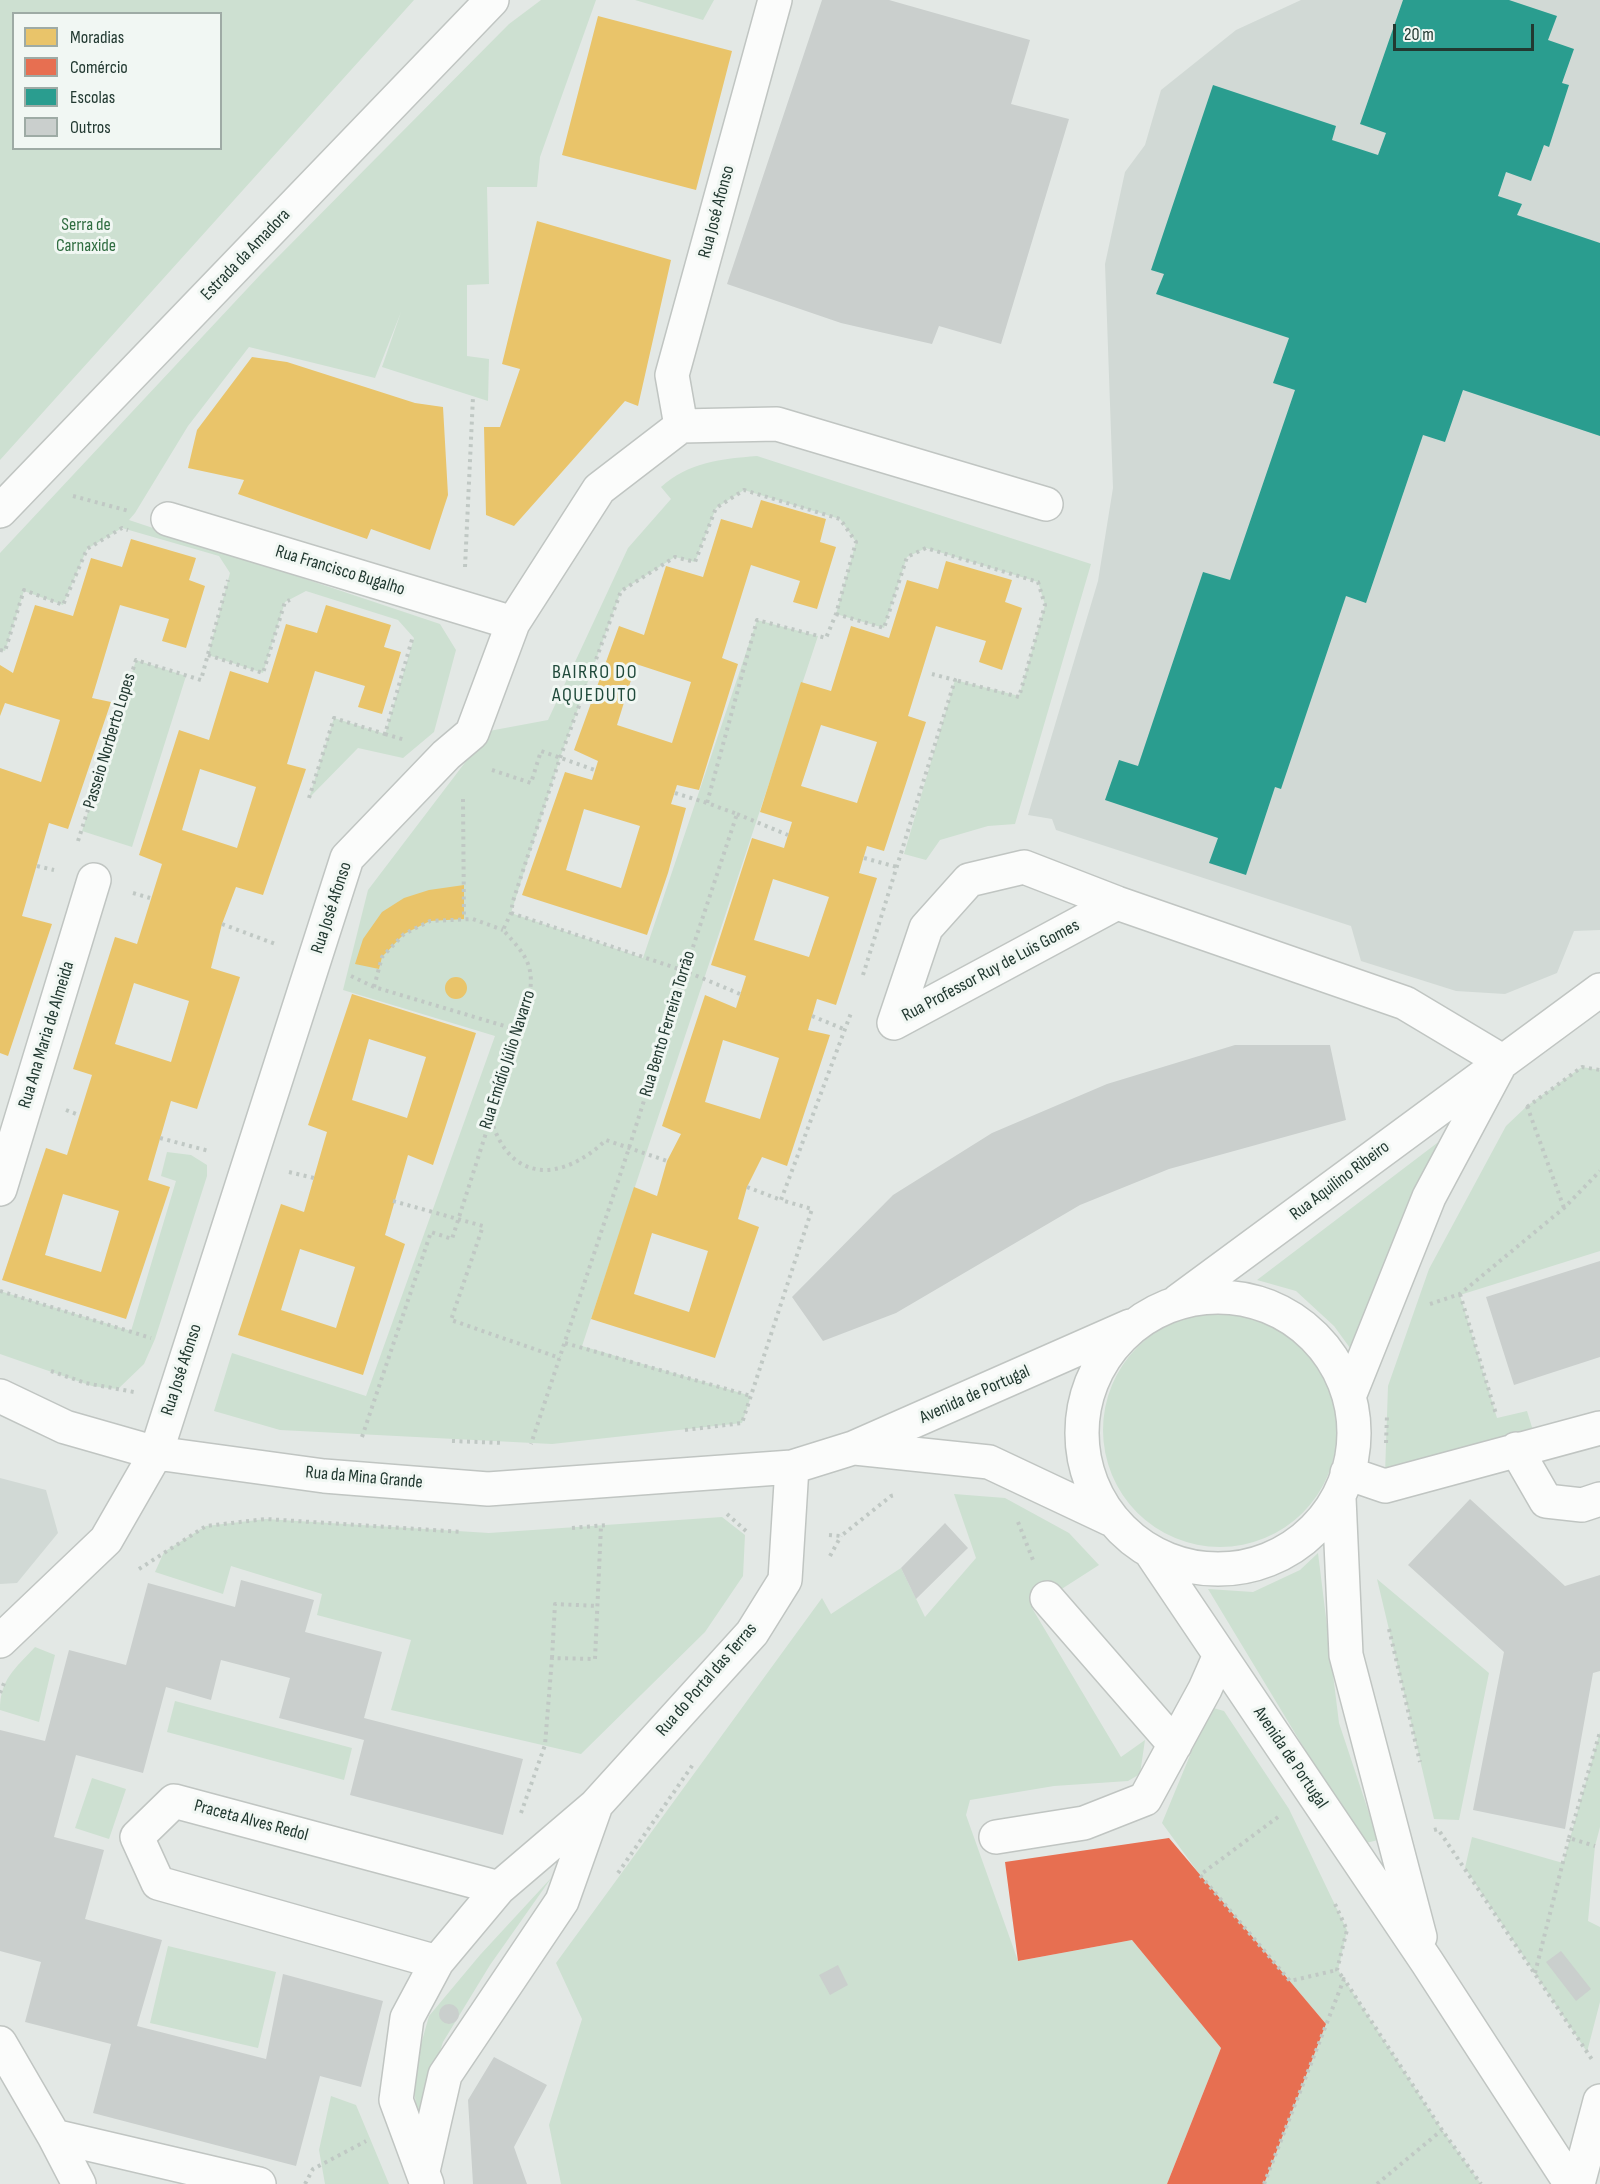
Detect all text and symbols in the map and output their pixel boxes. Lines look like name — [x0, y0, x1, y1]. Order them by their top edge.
legend — [12, 12, 222, 150]
scale bar — [1396, 12, 1537, 50]
text: 20 m — [1404, 24, 1434, 45]
text: Moradias — [70, 27, 124, 48]
text: Comércio — [70, 57, 128, 78]
text: Escolas — [70, 87, 115, 108]
text: Outros — [70, 117, 111, 138]
street label: Rua José Afonso — [694, 163, 740, 261]
street label: Estrada da Amadora — [197, 205, 295, 305]
park label: Serra de Carnaxide — [56, 214, 116, 256]
street label: Rua Francisco Bugalho — [273, 541, 407, 601]
district label: BAIRRO DO AQUEDUTO — [552, 661, 638, 708]
street label: Passeio Norberto Lopes — [79, 671, 141, 811]
street label: Rua José Afonso — [307, 859, 357, 957]
street label: Rua Professor Ruy de Luis Gomes — [899, 915, 1083, 1027]
street label: Rua Bento Ferreira Torrão — [636, 948, 700, 1100]
street label: Rua Ana Maria de Almeida — [14, 959, 80, 1111]
street label: Rua Emídio Júlio Navarro — [475, 988, 541, 1132]
street label: Rua Aquilino Ribeiro — [1286, 1137, 1394, 1225]
street label: Rua José Afonso — [157, 1321, 207, 1419]
street label: Avenida de Portugal — [917, 1361, 1033, 1429]
street label: Rua da Mina Grande — [304, 1462, 424, 1494]
street label: Rua do Portal das Terras — [652, 1619, 762, 1741]
street label: Avenida de Portugal — [1248, 1703, 1332, 1813]
street label: Praceta Alves Redol — [192, 1795, 310, 1847]

